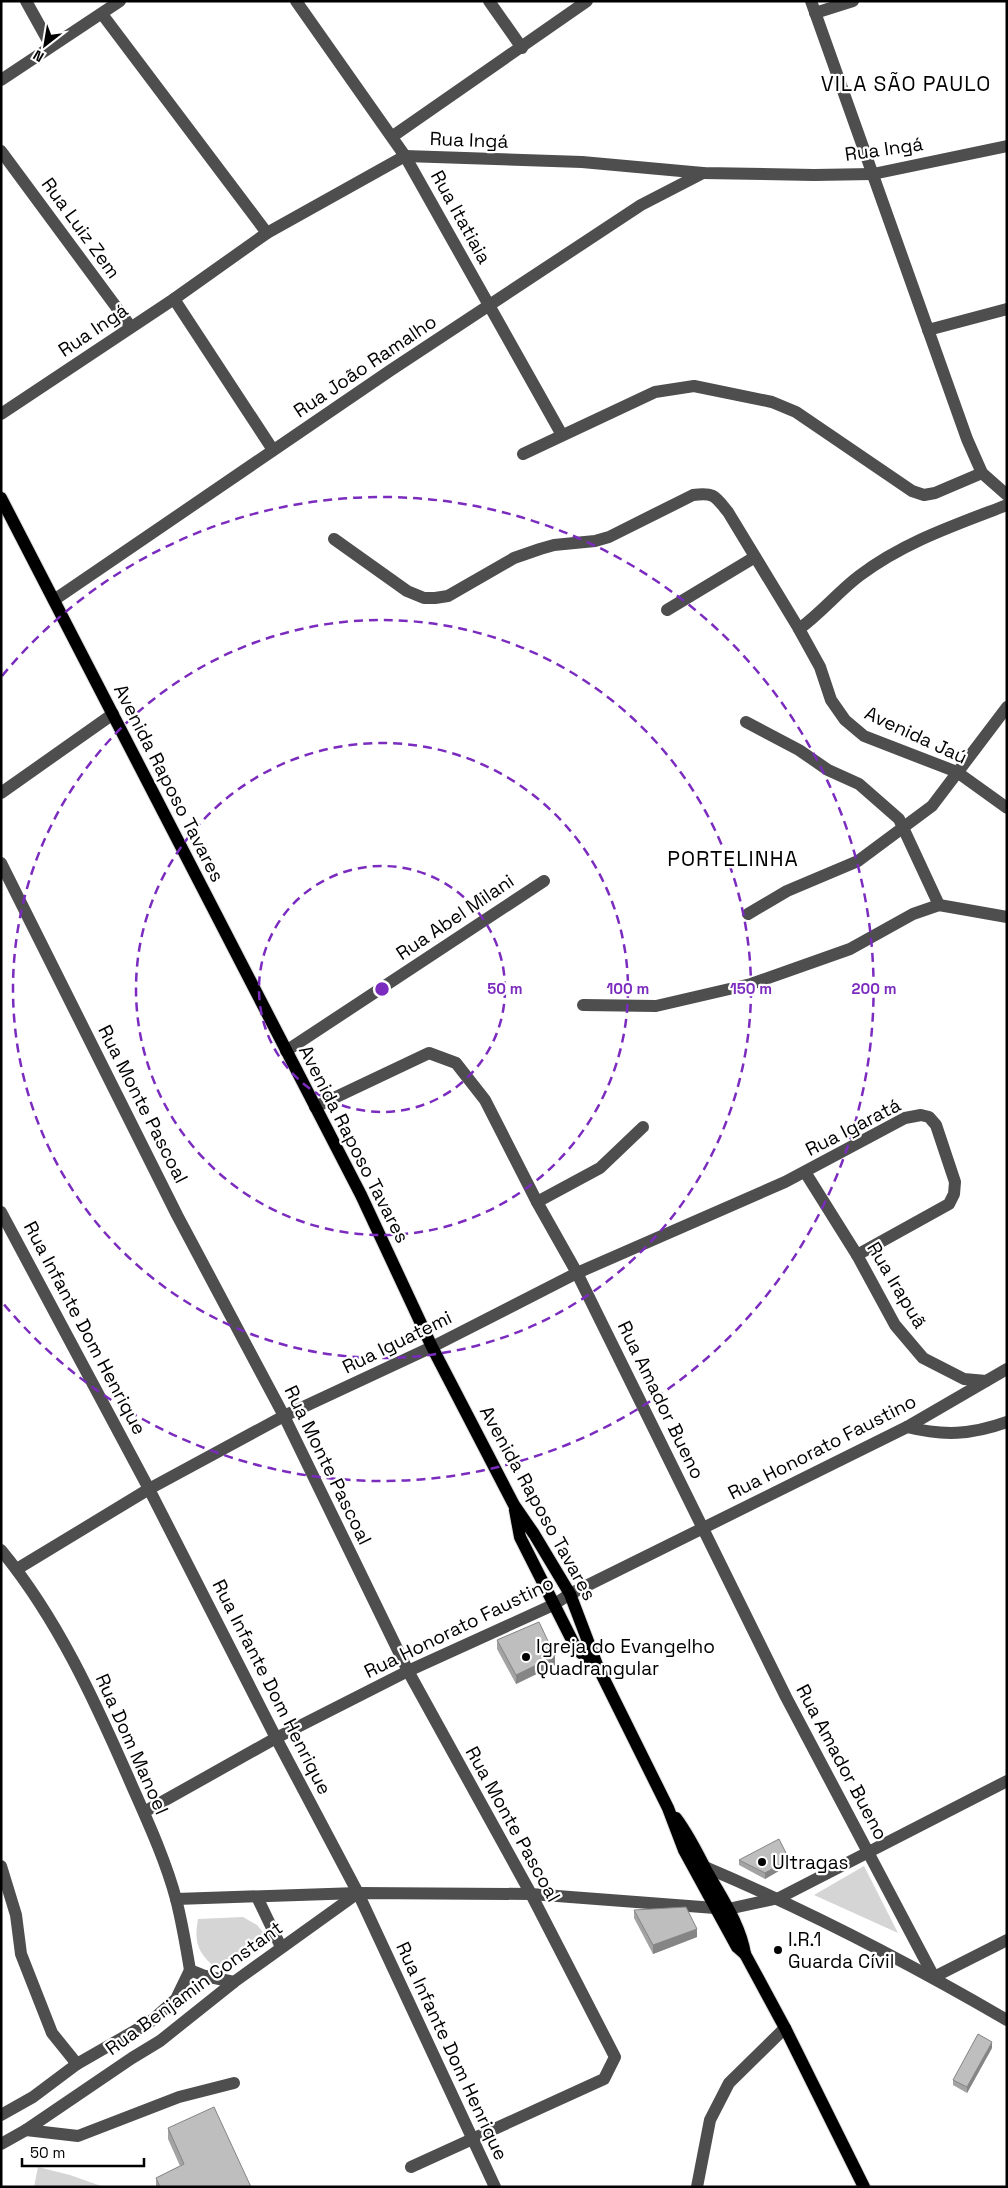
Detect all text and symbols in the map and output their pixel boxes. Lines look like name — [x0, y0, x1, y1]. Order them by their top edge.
north arrow — [20, 20, 70, 70]
text: N — [30, 46, 47, 66]
district label: VILA SÃO PAULO — [821, 70, 991, 97]
street label: Rua Ingá — [429, 126, 509, 154]
street label: Rua Ingá — [843, 131, 925, 167]
street label: Rua Itatiaia — [425, 166, 497, 268]
street label: Rua Luiz Zem — [36, 172, 126, 284]
street label: Rua Ingá — [53, 298, 133, 362]
street label: Rua João Ramalho — [289, 309, 441, 423]
street label: Avenida Raposo Tavares — [108, 680, 230, 886]
street label: Avenida Jaú — [861, 700, 971, 770]
district label: PORTELINHA — [667, 845, 799, 872]
street label: Rua Abel Milani — [391, 868, 519, 966]
text: 50 m — [487, 979, 523, 998]
text: 100 m — [607, 979, 649, 998]
text: 150 m — [730, 979, 772, 998]
text: 200 m — [852, 979, 896, 998]
centre of rings — [373, 980, 391, 998]
street label: Rua Monte Pascoal — [92, 1021, 194, 1187]
street label: Avenida Raposo Tavares — [293, 1041, 415, 1247]
street label: Rua Igaratá — [801, 1092, 905, 1162]
street label: Rua Infante Dom Henrique — [18, 1217, 152, 1439]
street label: Rua Irapuã — [861, 1237, 933, 1333]
street label: Rua Iguatemi — [338, 1305, 456, 1379]
street label: Rua Amador Bueno — [612, 1317, 710, 1483]
street label: Rua Monte Pascoal — [279, 1381, 377, 1549]
street label: Rua Honorato Faustino — [724, 1389, 920, 1505]
street label: Avenida Raposo Tavares — [474, 1401, 602, 1605]
street label: Rua Honorato Faustino — [360, 1570, 558, 1684]
street label: Rua Infante Dom Henrique — [207, 1575, 337, 1799]
place label: Igreja do Evangelho Quadrangular — [536, 1634, 715, 1681]
marker: Igreja do Evangelho Quadrangular — [520, 1651, 532, 1663]
street label: Rua Dom Manoel — [90, 1670, 174, 1818]
street label: Rua Amador Bueno — [790, 1680, 894, 1844]
street label: Rua Monte Pascoal — [460, 1742, 566, 1906]
place label: Ultragas — [772, 1850, 849, 1875]
marker: Ultragas — [756, 1856, 768, 1868]
street label: Rua Benjamin Constant — [100, 1915, 288, 2061]
place label: I.R.1 Guarda Cívil — [788, 1927, 894, 1974]
street label: Rua Infante Dom Henrique — [390, 1938, 514, 2164]
marker: I.R.1 Guarda Cívil — [772, 1944, 784, 1956]
scale bar — [22, 2136, 145, 2168]
text: 50 m — [30, 2143, 65, 2162]

